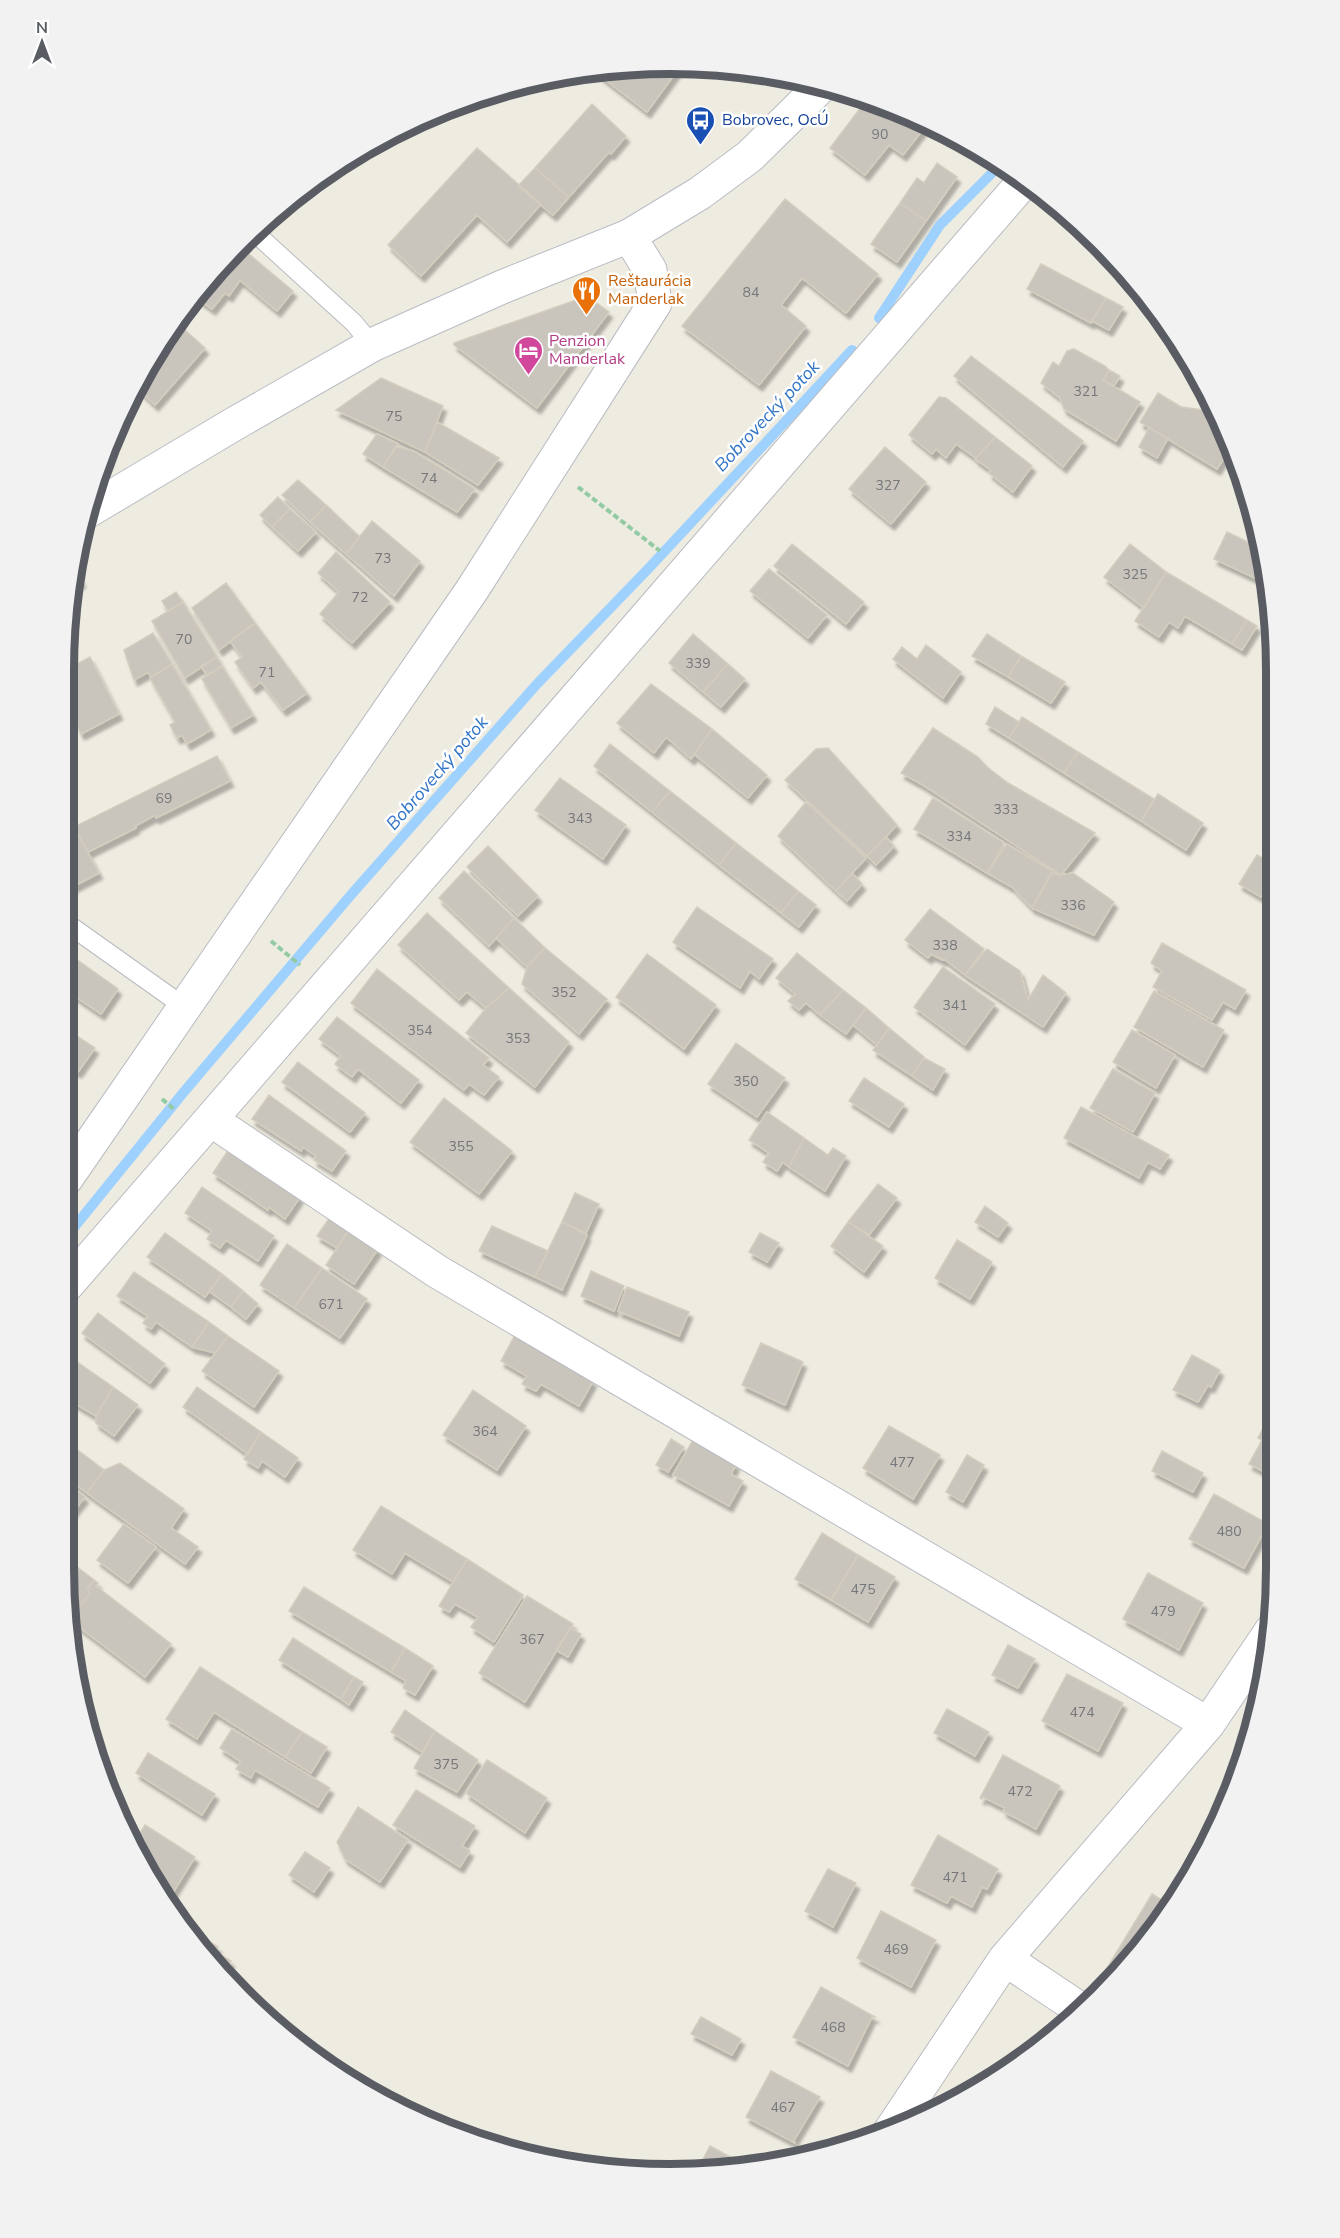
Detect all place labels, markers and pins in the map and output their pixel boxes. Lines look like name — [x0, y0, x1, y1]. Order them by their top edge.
bus stop icon: Bobrovec, OcÚ — [685, 104, 717, 146]
place label: Bobrovec, OcÚ — [722, 109, 829, 131]
place label: Reštaurácia Manderlak — [608, 270, 691, 310]
restaurant icon: Reštaurácia Manderlak — [571, 274, 603, 316]
place label: Penzion Manderlak — [549, 330, 626, 370]
hotel icon: Penzion Manderlak — [512, 334, 544, 376]

